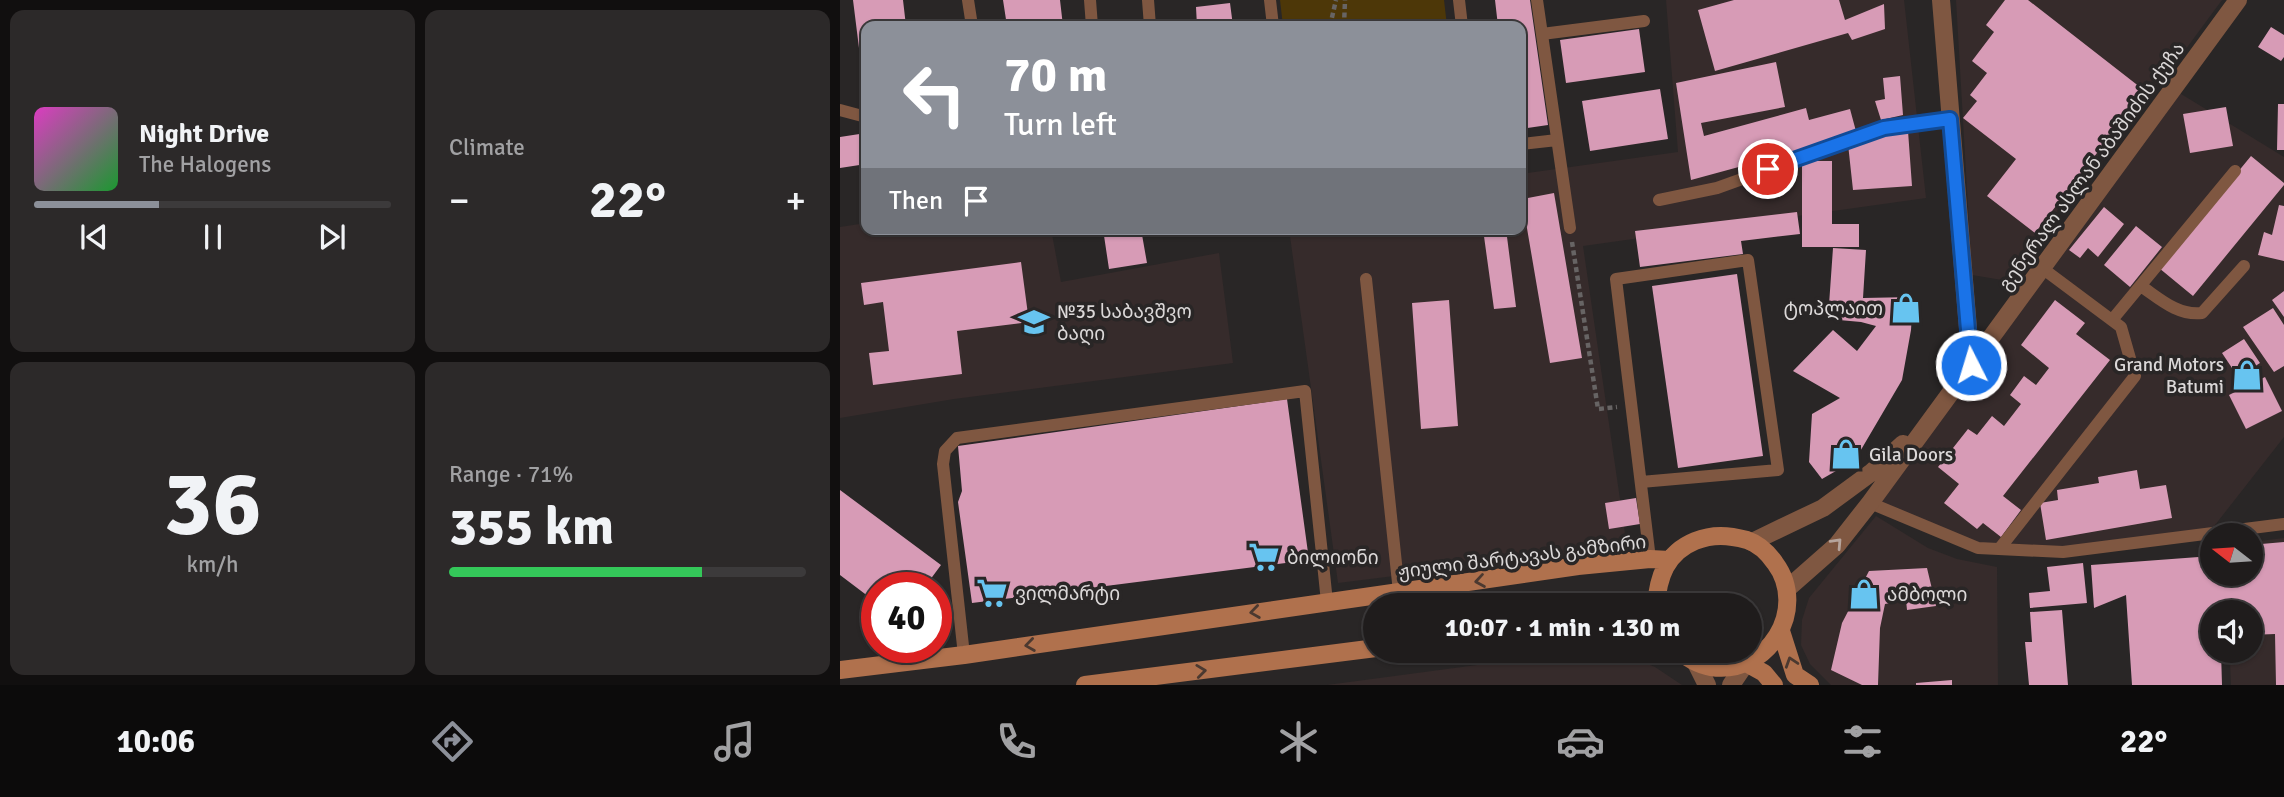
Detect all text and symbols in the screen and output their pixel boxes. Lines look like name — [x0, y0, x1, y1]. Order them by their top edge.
street label: გენერალ ასლან აბაშიძის ქუჩა — [1993, 38, 2190, 296]
text: 70 m — [1004, 45, 1107, 105]
icon: left — [889, 49, 980, 140]
text: Turn left — [1004, 105, 1117, 144]
text: Night Drive — [139, 118, 269, 150]
text: Climate — [449, 133, 525, 162]
pin — [1738, 139, 1798, 199]
text: The Halogens — [139, 150, 271, 179]
icon: arrive — [1749, 150, 1787, 188]
text: 22° — [589, 168, 666, 232]
text: − — [449, 177, 470, 224]
text: + — [785, 177, 806, 224]
icon: arrive — [957, 182, 995, 220]
text: Then — [889, 185, 943, 217]
icon: previous — [75, 218, 113, 256]
icon: pause — [194, 218, 232, 256]
icon: next — [313, 218, 351, 256]
shop icon: ტოპლაით — [1889, 291, 1923, 325]
place label: ტოპლაით — [1783, 297, 1883, 321]
place label: №35 საბავშვო ბაღი — [1057, 300, 1192, 346]
school or university icon: №35 საბავშვო ბაღი — [1017, 305, 1051, 339]
position arrow — [1934, 328, 2008, 402]
place label: Grand Motors Batumi — [2114, 353, 2224, 399]
shop icon: Grand Motors Batumi — [2230, 358, 2264, 392]
shop icon: Gila Doors — [1829, 437, 1863, 471]
place label: Gila Doors — [1869, 443, 1953, 467]
text: 36 — [163, 448, 262, 561]
text: Range · 71% — [449, 460, 573, 489]
text: 355 km — [449, 495, 614, 559]
north arrow — [2200, 523, 2263, 586]
map controls — [2200, 523, 2263, 663]
street label: ჟიული შარტავას გამზირი — [1397, 530, 1648, 584]
one-way arrow — [1829, 538, 1841, 551]
supermarket icon: ბილიონი — [1247, 540, 1281, 574]
place label: ბილიონი — [1287, 546, 1379, 570]
text: km/h — [186, 550, 239, 579]
speed limit sign: 40 — [861, 572, 952, 663]
one-way arrow — [1474, 573, 1486, 588]
supermarket icon: ვილმარტი — [975, 576, 1009, 610]
shop icon: ამბოლი — [1847, 577, 1881, 611]
place label: ვილმარტი — [1015, 582, 1120, 606]
place label: ამბოლი — [1887, 583, 1967, 607]
button: sound — [2200, 600, 2263, 663]
one-way arrow — [1249, 604, 1261, 619]
text: 10:07 · 1 min · 130 m — [1445, 612, 1680, 644]
one-way arrow — [1024, 637, 1036, 652]
one-way arrow — [1785, 656, 1799, 668]
one-way arrow — [1195, 663, 1207, 678]
icon: directions — [428, 717, 477, 766]
icon: music — [710, 717, 759, 766]
icon: phone — [992, 717, 1041, 766]
icon: climate — [1274, 717, 1323, 766]
icon: car — [1556, 717, 1605, 766]
icon: filters — [1838, 717, 1887, 766]
text: 10:06 — [117, 722, 195, 761]
text: 22° — [2120, 722, 2167, 761]

